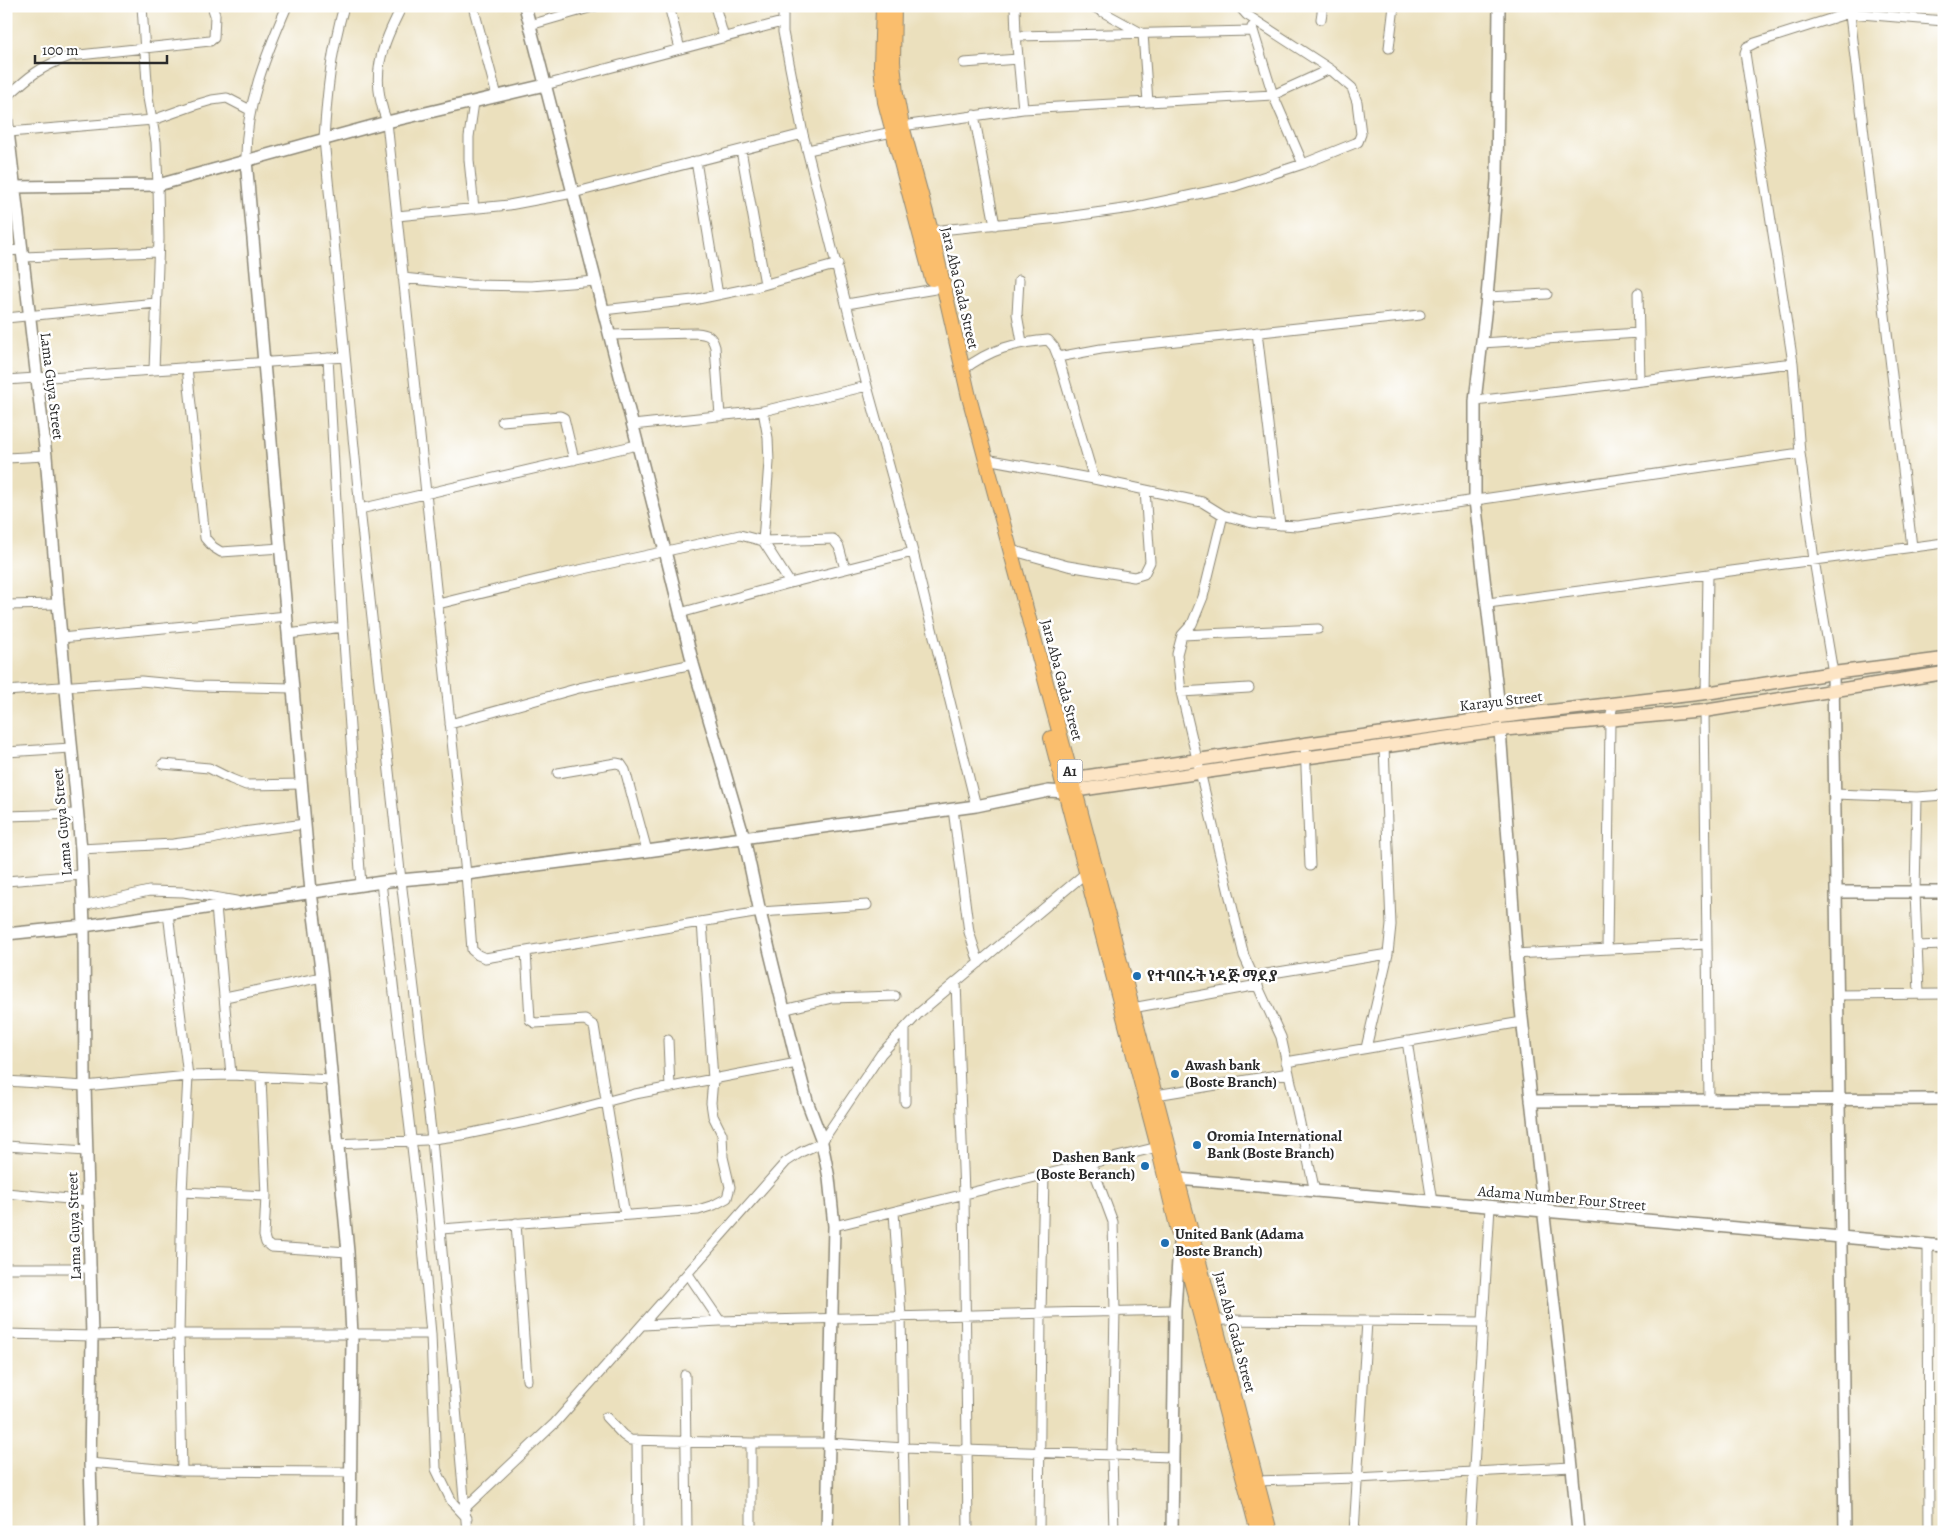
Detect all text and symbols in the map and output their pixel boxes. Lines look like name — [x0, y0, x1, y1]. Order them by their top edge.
scale bar — [35, 32, 168, 64]
text: 100 m — [42, 40, 79, 60]
street label: Jara Aba Gada Street — [936, 225, 984, 351]
street label: Lama Guya Street — [35, 331, 69, 441]
street label: Jara Aba Gada Street — [1036, 617, 1088, 743]
street label: Karayu Street — [1458, 686, 1544, 716]
road number: A1 — [1058, 759, 1082, 782]
street label: Lama Guya Street — [47, 767, 77, 877]
place label: የተባበሩት ነዳጅ ማደያ — [1147, 966, 1277, 986]
marker: የተባበሩት ነዳጅ ማደያ — [1131, 970, 1143, 982]
place label: Awash bank (Boste Branch) — [1184, 1055, 1277, 1092]
marker: Awash bank (Boste Branch) — [1169, 1068, 1181, 1080]
place label: Oromia International Bank (Boste Branch) — [1207, 1126, 1342, 1163]
marker: Oromia International Bank (Boste Branch) — [1191, 1139, 1203, 1151]
place label: Dashen Bank (Boste Beranch) — [1036, 1147, 1135, 1184]
marker: Dashen Bank (Boste Beranch) — [1139, 1160, 1151, 1172]
street label: Lama Guya Street — [62, 1172, 86, 1280]
street label: Adama Number Four Street — [1476, 1181, 1647, 1215]
place label: United Bank (Adama Boste Branch) — [1175, 1224, 1305, 1261]
marker: United Bank (Adama Boste Branch) — [1159, 1237, 1171, 1249]
street label: Jara Aba Gada Street — [1209, 1269, 1261, 1395]

